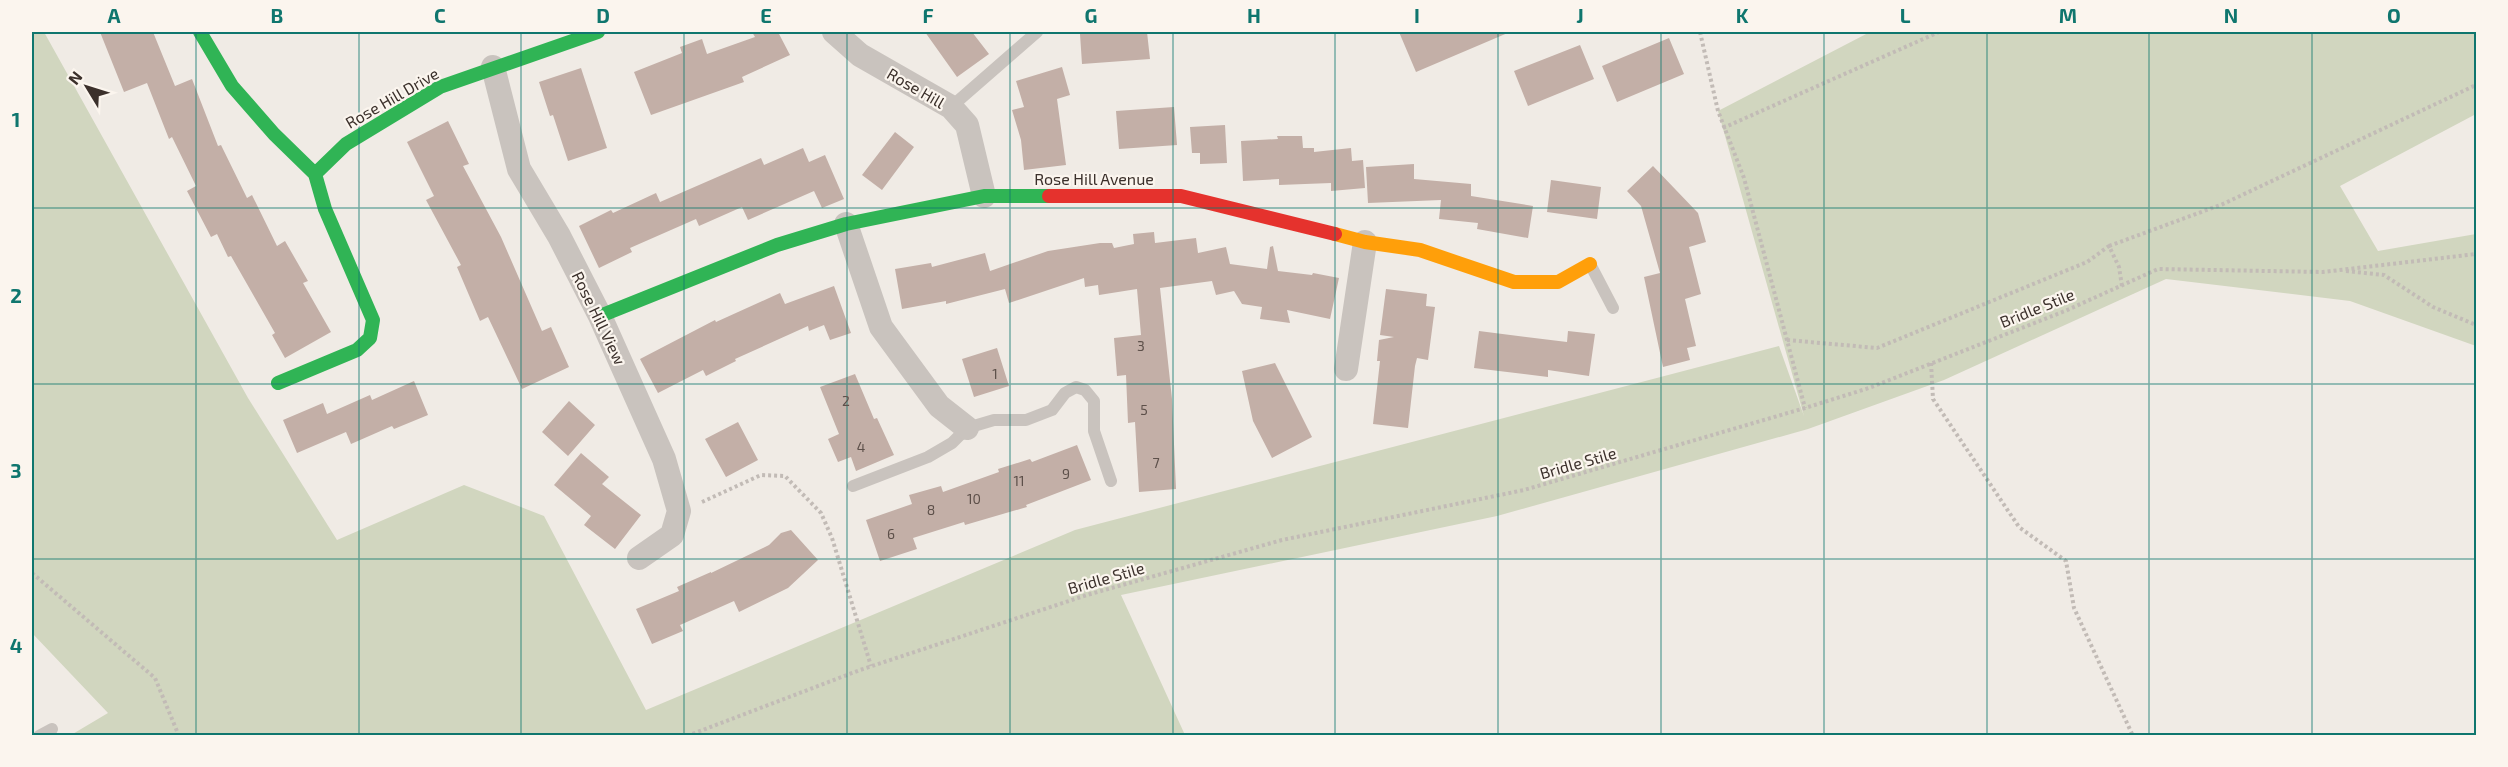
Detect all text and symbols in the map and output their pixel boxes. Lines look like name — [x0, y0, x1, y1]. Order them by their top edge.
text: A — [107, 3, 121, 27]
text: B — [271, 3, 283, 27]
text: C — [434, 3, 446, 27]
text: D — [596, 3, 610, 27]
text: E — [760, 3, 772, 27]
text: F — [922, 3, 934, 27]
text: G — [1085, 3, 1097, 27]
text: H — [1247, 3, 1261, 27]
text: I — [1414, 3, 1420, 27]
text: J — [1576, 3, 1584, 27]
text: K — [1736, 3, 1749, 27]
text: L — [1900, 3, 1911, 27]
text: M — [2059, 3, 2077, 27]
text: N — [2224, 3, 2238, 27]
text: O — [2387, 3, 2401, 27]
north arrow — [57, 57, 117, 117]
street label: Rose Hill Drive — [342, 63, 442, 132]
street label: Rose Hill — [884, 63, 949, 112]
text: N — [64, 67, 86, 88]
text: 1 — [12, 107, 20, 131]
street label: Rose Hill Avenue — [1034, 169, 1154, 188]
street label: Rose Hill View — [569, 268, 630, 368]
text: 2 — [10, 283, 22, 307]
street label: Bridle Stile — [1997, 284, 2077, 331]
house number: 3 — [1137, 337, 1145, 354]
house number: 1 — [992, 365, 998, 382]
house number: 2 — [842, 392, 850, 409]
house number: 5 — [1140, 401, 1148, 418]
house number: 4 — [857, 438, 865, 455]
street label: Bridle Stile — [1537, 443, 1618, 482]
house number: 7 — [1152, 454, 1160, 471]
text: 3 — [10, 458, 22, 482]
house number: 9 — [1062, 465, 1070, 482]
house number: 11 — [1013, 472, 1025, 489]
house number: 10 — [967, 490, 981, 507]
house number: 8 — [927, 501, 935, 518]
house number: 6 — [887, 525, 895, 542]
street label: Bridle Stile — [1065, 558, 1146, 597]
text: 4 — [10, 633, 23, 657]

